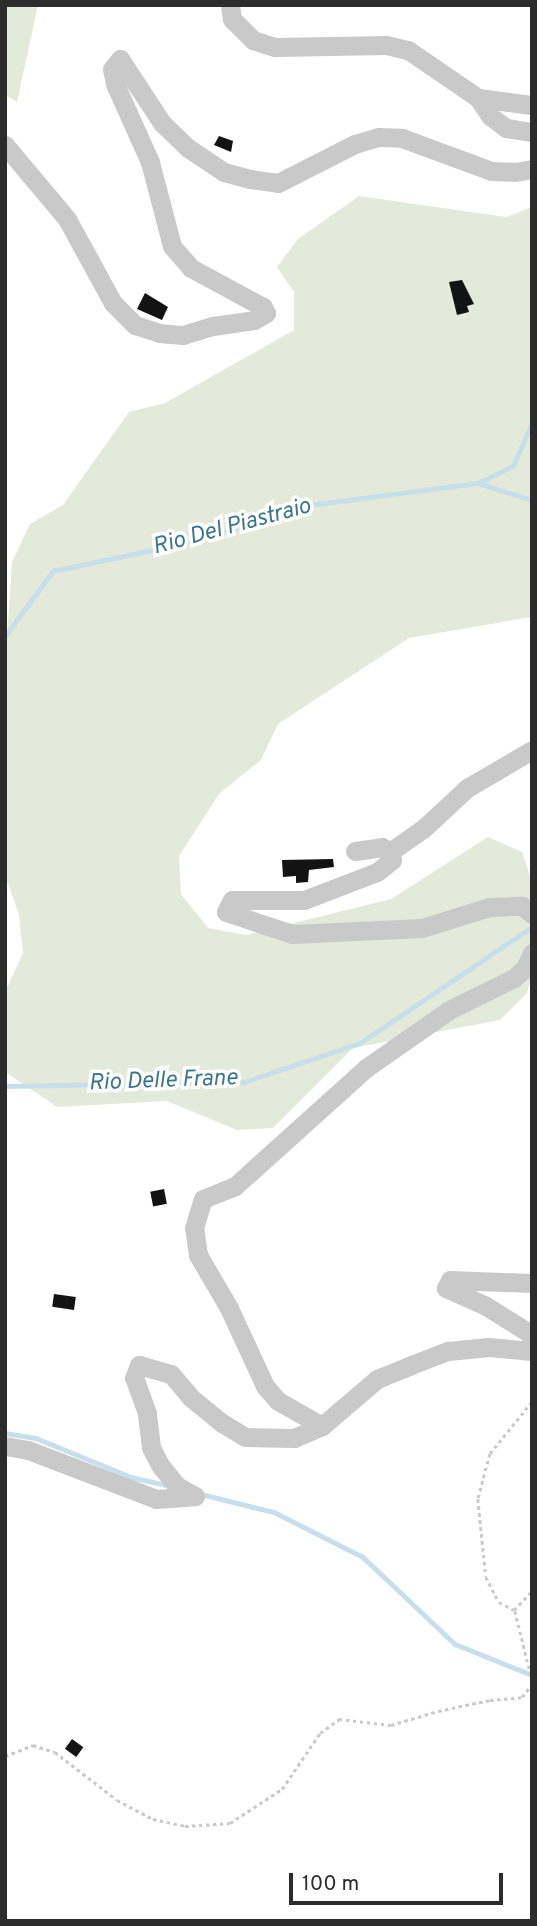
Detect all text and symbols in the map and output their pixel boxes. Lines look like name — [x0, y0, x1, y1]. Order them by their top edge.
water label: Rio Del Piastraio — [150, 494, 314, 562]
water label: Rio Delle Frane — [88, 1066, 238, 1098]
scale bar — [292, 1860, 505, 1904]
text: 100 m — [302, 1871, 359, 1898]

